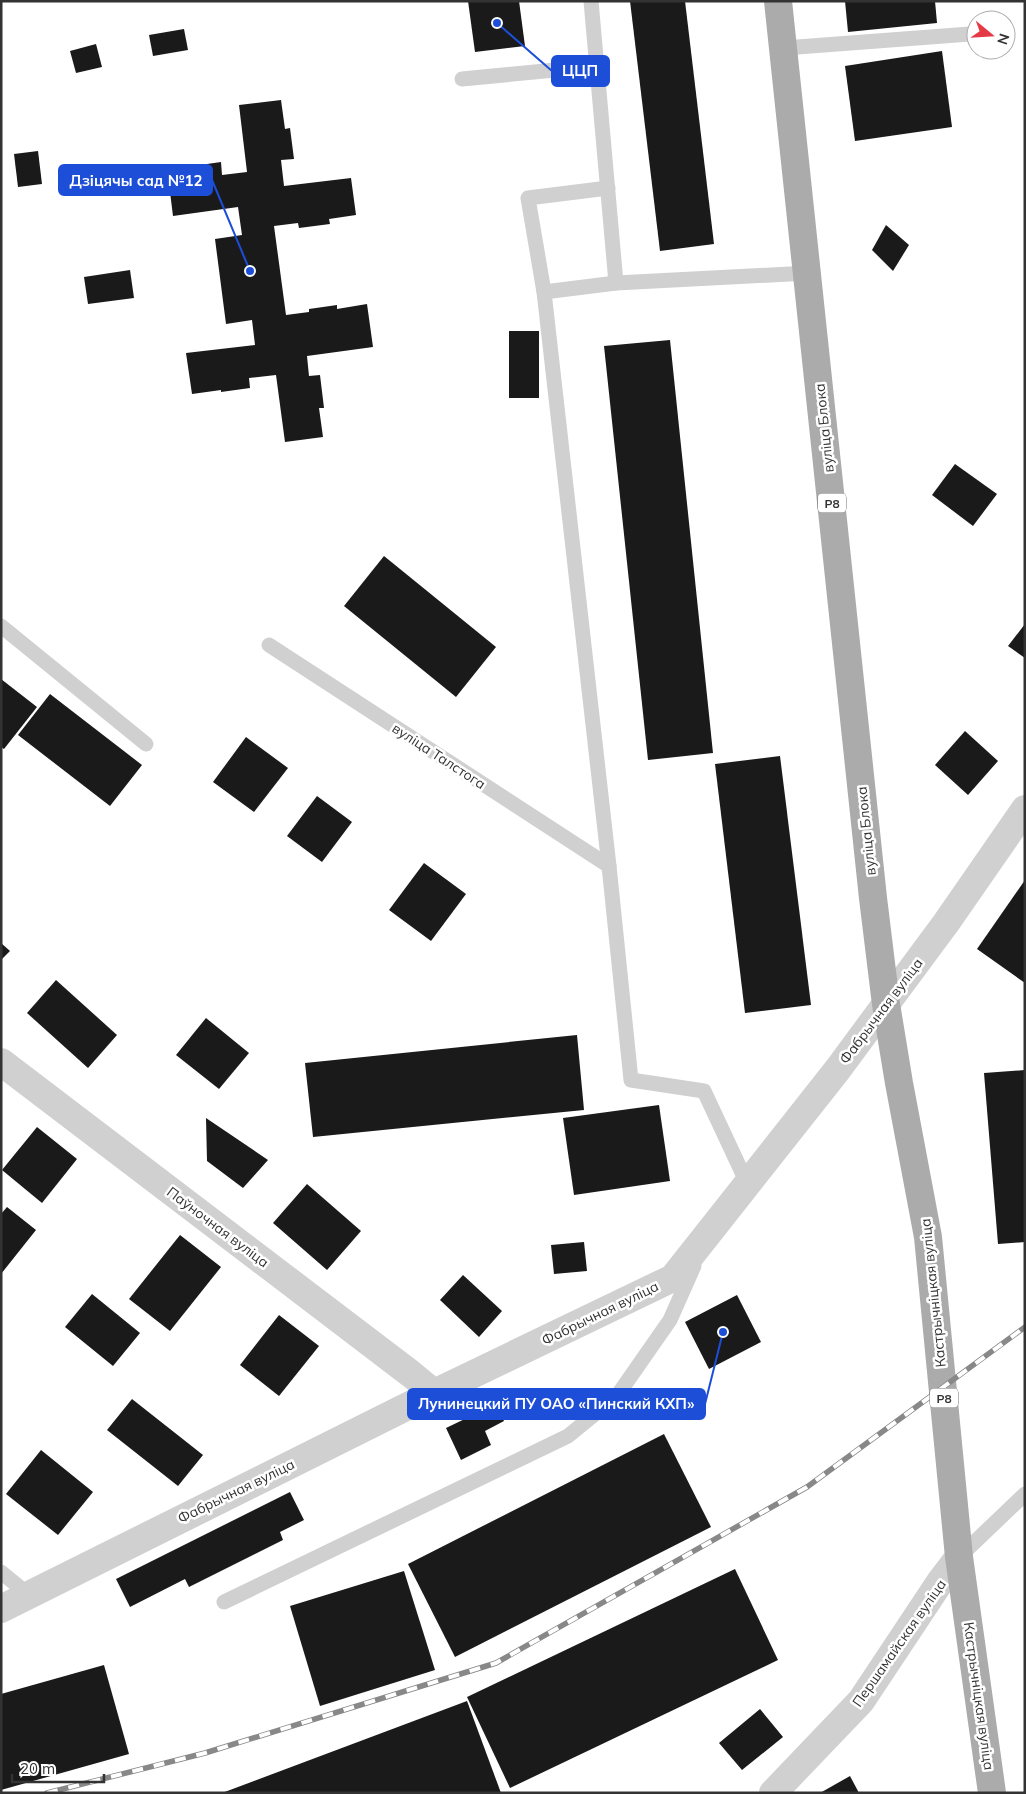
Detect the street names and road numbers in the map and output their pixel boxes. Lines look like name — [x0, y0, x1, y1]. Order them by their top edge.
street label: вуліца Блока — [810, 383, 838, 473]
road number: Р8 — [818, 493, 846, 512]
street label: вуліца Талстога — [389, 719, 489, 793]
street label: вуліца Блока — [852, 786, 880, 876]
street label: Фабрычная вуліца — [835, 955, 927, 1067]
street label: Паўночная вуліца — [163, 1183, 273, 1271]
street label: Кастрычніцкая вуліца — [916, 1218, 950, 1368]
street label: Фабрычная вуліца — [539, 1277, 661, 1349]
road number: Р8 — [930, 1389, 958, 1408]
street label: Фабрычная вуліца — [175, 1455, 297, 1527]
street label: Першамайская вуліца — [848, 1576, 950, 1710]
street label: Кастрычніцкая вуліца — [960, 1621, 998, 1771]

